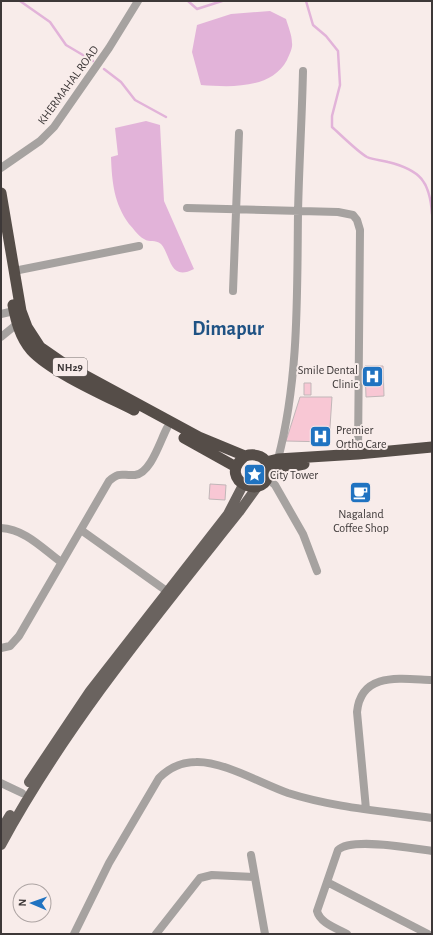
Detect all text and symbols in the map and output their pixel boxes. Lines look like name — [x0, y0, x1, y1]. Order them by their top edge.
street label: KHERMAHAL ROAD — [35, 43, 101, 127]
district label: Dimapur — [192, 319, 264, 339]
road number: NH29 — [53, 358, 87, 376]
place label: Smile Dental Clinic — [298, 364, 358, 390]
hospital icon: Smile Dental Clinic — [360, 364, 386, 390]
hospital icon: Premier Ortho Care — [307, 424, 333, 450]
place label: Premier Ortho Care — [336, 424, 387, 450]
place icon: City Tower — [241, 462, 267, 488]
place label: City Tower — [270, 469, 318, 482]
cafe icon: Nagaland Coffee Shop — [348, 480, 374, 506]
place label: Nagaland Coffee Shop — [333, 508, 389, 534]
north arrow — [12, 883, 52, 923]
text: N — [17, 899, 28, 907]

